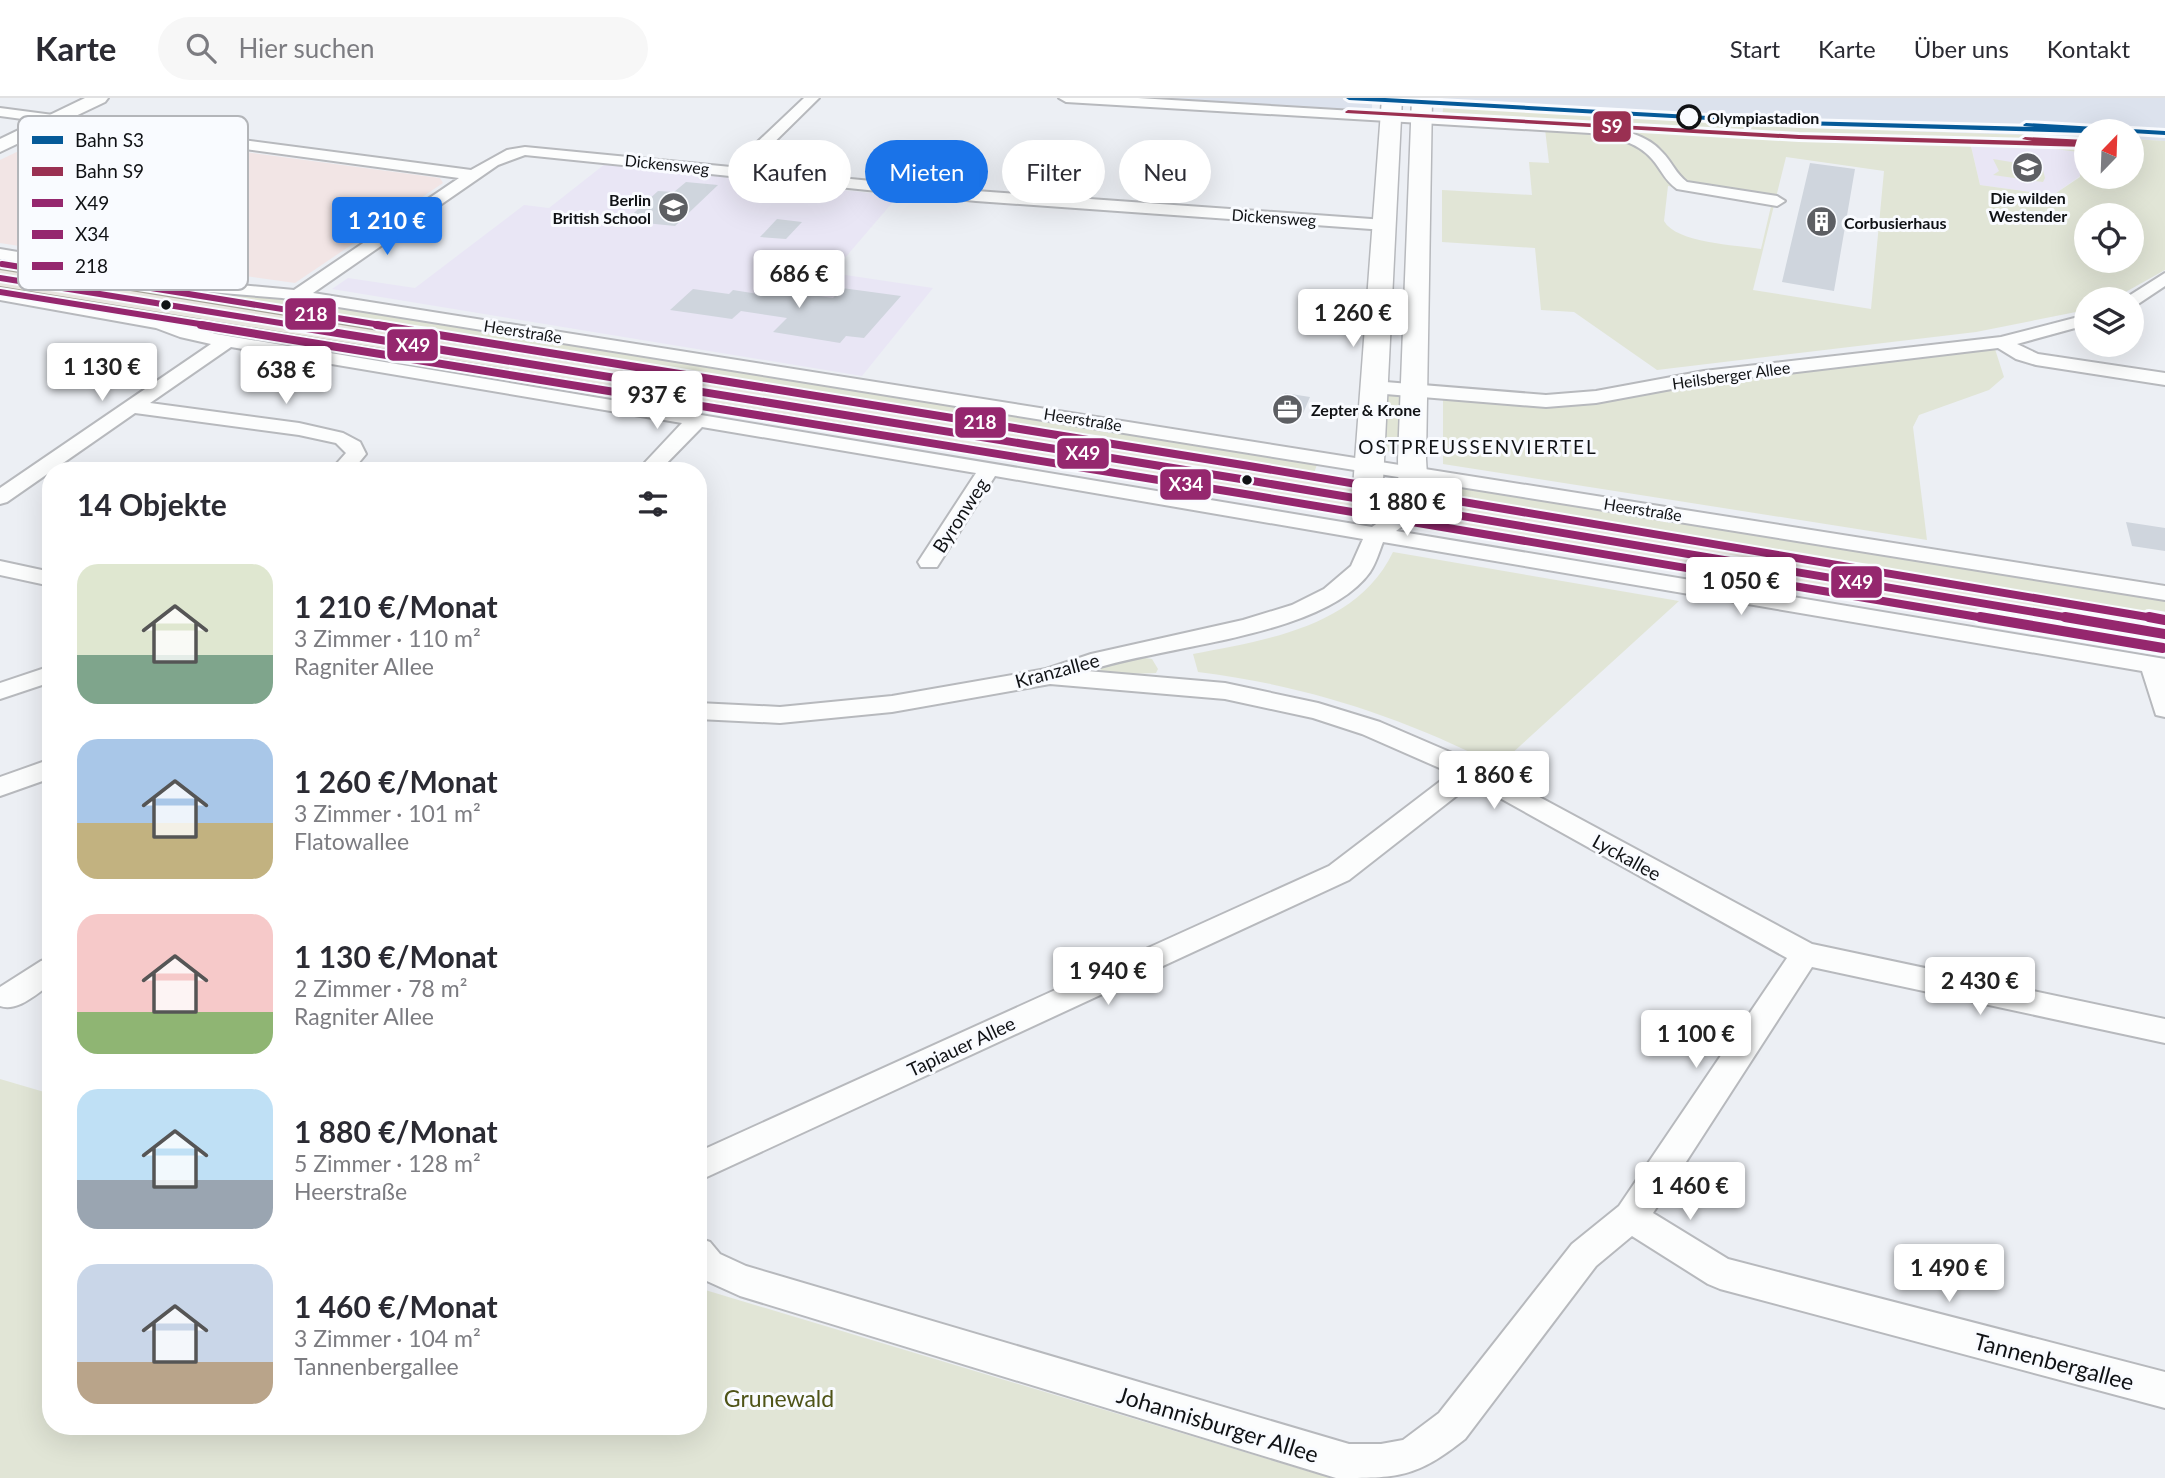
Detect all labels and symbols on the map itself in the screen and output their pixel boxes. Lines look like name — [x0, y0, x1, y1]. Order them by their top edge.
marker: Olympiastadion — [1677, 105, 1701, 129]
place label: Olympiastadion — [1707, 108, 1819, 127]
line badge: S9 — [1592, 110, 1632, 143]
text: S9 — [1601, 114, 1623, 137]
legend — [18, 116, 248, 290]
north arrow — [2074, 119, 2144, 189]
text: Bahn S3 — [75, 128, 144, 151]
street label: Dickensweg — [624, 150, 710, 178]
school or university icon: Die wilden Westender — [2011, 151, 2045, 185]
text: Bahn S9 — [75, 159, 144, 182]
place label: Die wilden Westender — [1989, 188, 2067, 225]
place label: Berlin British School — [552, 190, 651, 227]
text: X49 — [75, 191, 109, 214]
school or university icon: Berlin British School — [657, 191, 691, 225]
pin: 1 210 € — [322, 198, 452, 257]
street label: Dickensweg — [1231, 205, 1317, 229]
building icon: Corbusierhaus — [1804, 205, 1838, 239]
place label: Corbusierhaus — [1844, 213, 1947, 232]
text: X34 — [75, 222, 109, 245]
pin: 686 € — [750, 250, 848, 310]
text: 218 — [75, 254, 108, 277]
pin: 1 260 € — [1288, 289, 1418, 349]
line badge: 218 — [284, 297, 337, 331]
unlabelled marker — [159, 298, 173, 312]
text: 218 — [294, 302, 328, 325]
street label: Heerstraße — [483, 315, 563, 347]
line badge: X49 — [386, 328, 439, 362]
text: X49 — [396, 333, 430, 356]
pin: 1 130 € — [37, 344, 167, 403]
pin: 638 € — [237, 346, 335, 406]
street label: Heilsberger Allee — [1671, 357, 1791, 393]
pin: 937 € — [608, 372, 706, 431]
office icon: Zepter & Krone — [1271, 392, 1305, 426]
place label: Zepter & Krone — [1311, 400, 1421, 419]
street label: Heerstraße — [1043, 403, 1123, 435]
line badge: 218 — [954, 406, 1007, 439]
text: 218 — [963, 410, 997, 433]
district label: OSTPREUSSENVIERTEL — [1358, 435, 1598, 458]
line badge: X49 — [1056, 437, 1110, 470]
text: X49 — [1066, 441, 1100, 464]
line badge: X34 — [1159, 468, 1212, 501]
text: X34 — [1169, 472, 1203, 495]
street label: Byronweg — [927, 473, 993, 557]
unlabelled marker — [1240, 473, 1254, 487]
pin: 1 880 € — [1342, 478, 1472, 538]
street label: Heerstraße — [1603, 493, 1683, 525]
pin: 1 050 € — [1676, 558, 1806, 617]
line badge: X49 — [1830, 565, 1883, 599]
text: X49 — [1839, 570, 1873, 593]
street label: Kranzallee — [1012, 648, 1102, 692]
pin: 1 860 € — [1429, 752, 1559, 811]
street label: Lyckallee — [1589, 829, 1665, 885]
pin: 1 940 € — [1043, 948, 1173, 1007]
pin: 2 430 € — [1915, 958, 2045, 1017]
pin: 1 100 € — [1631, 1010, 1761, 1070]
street label: Tapiauer Allee — [903, 1011, 1019, 1081]
pin: 1 460 € — [1625, 1162, 1755, 1222]
pin: 1 490 € — [1884, 1244, 2014, 1304]
street label: Tannenbergallee — [1971, 1326, 2137, 1396]
street label: Johannisburger Allee — [1114, 1380, 1322, 1468]
park label: Grunewald — [724, 1384, 834, 1412]

